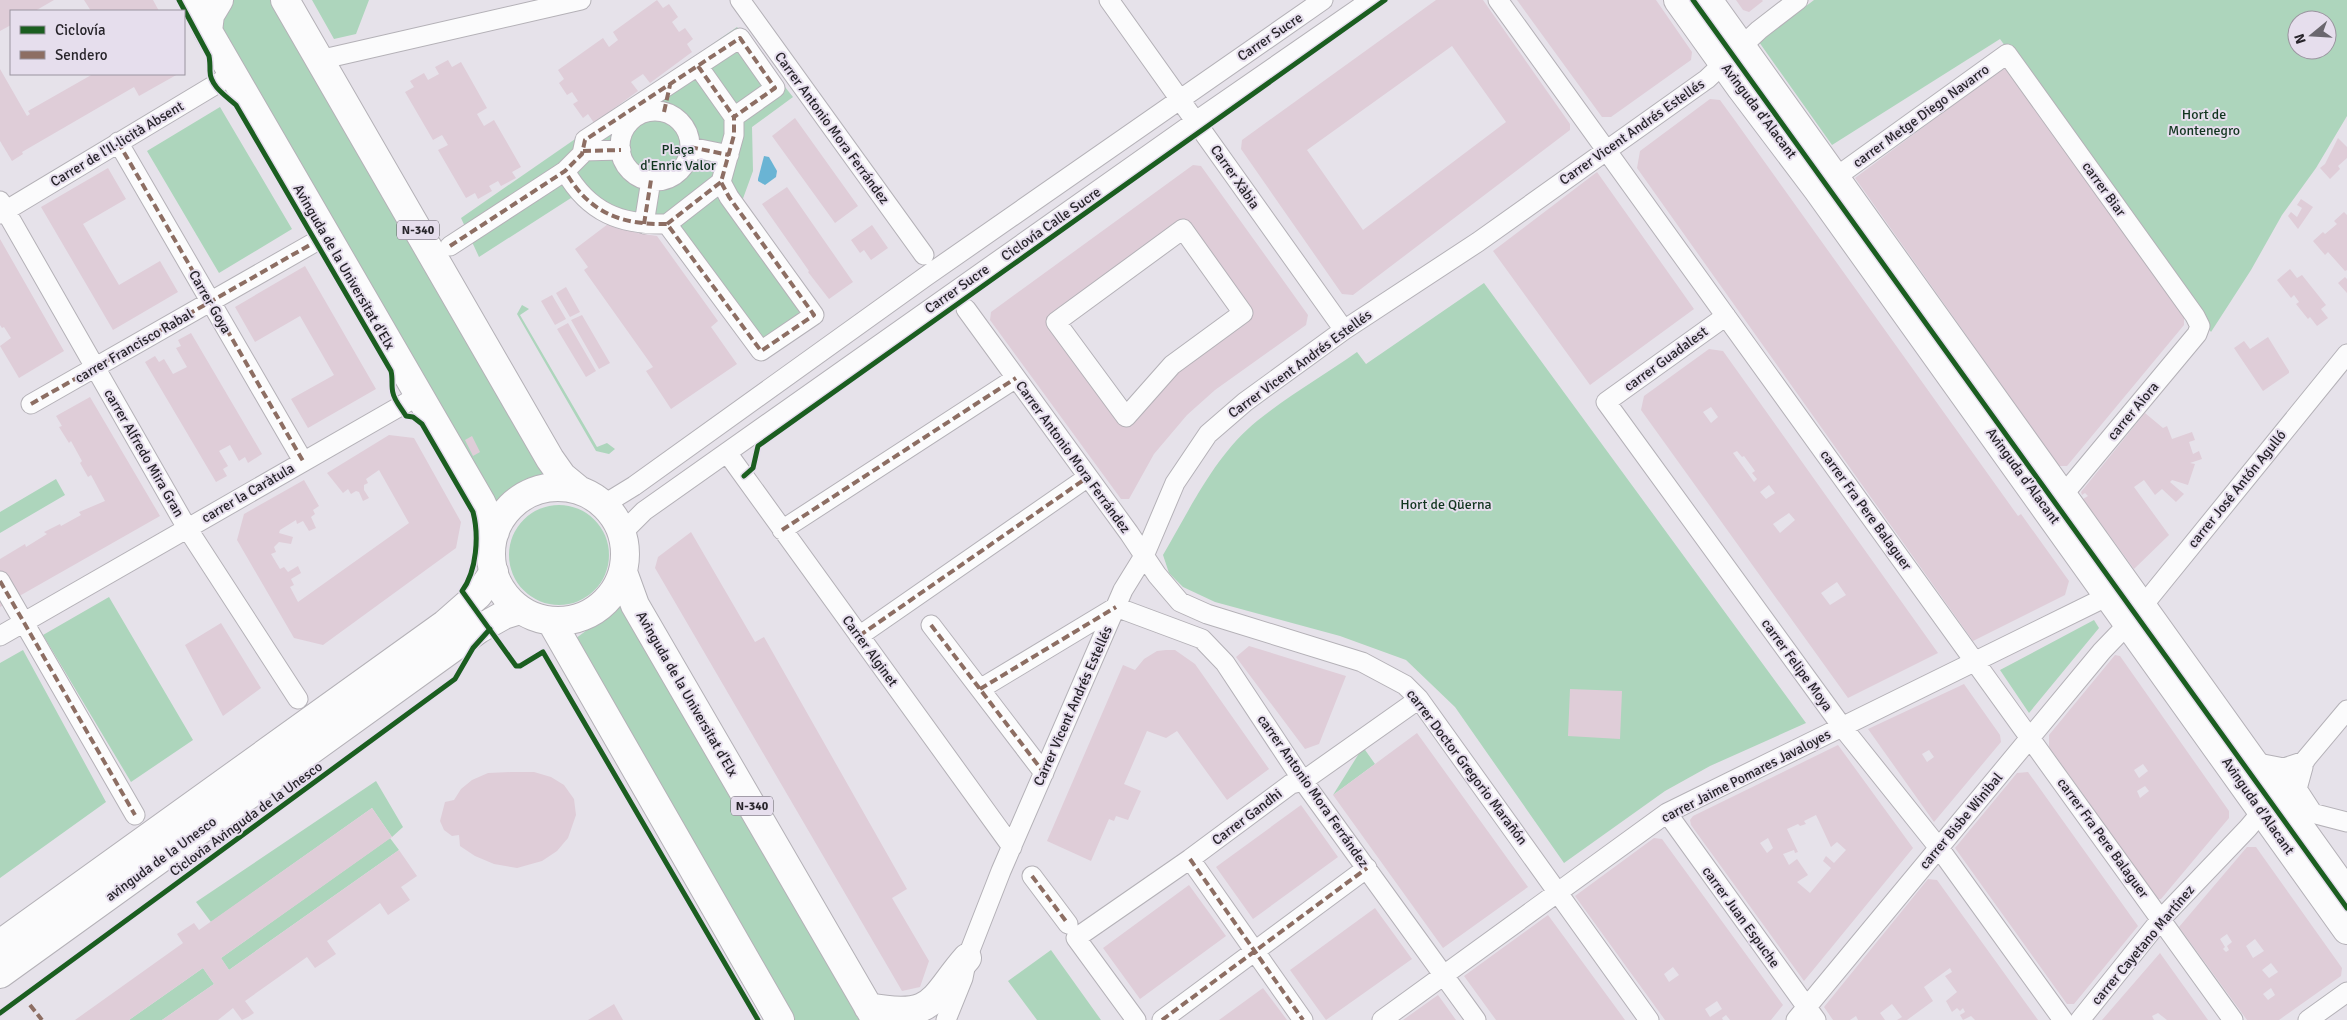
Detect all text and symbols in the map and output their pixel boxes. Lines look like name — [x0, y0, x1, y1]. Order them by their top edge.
street label: Carrer Sucre — [1234, 9, 1306, 65]
legend — [10, 10, 185, 75]
north arrow — [2287, 10, 2337, 60]
text: Ciclovía — [55, 21, 106, 39]
text: N — [2291, 32, 2310, 46]
text: Sendero — [55, 46, 108, 64]
street label: Carrer Antonio Mora Ferrández — [771, 49, 893, 207]
street label: Avinguda d'Alacant — [1718, 60, 1800, 162]
street label: carrer Metge Diego Navarro — [1850, 61, 1992, 171]
street label: Carrer Vicent Andrés Estellés — [1556, 75, 1708, 189]
street label: Carrer de l'Il·licità Absent — [47, 97, 187, 191]
park label: Hort de Montenegro — [2168, 106, 2240, 139]
park label: Plaça d'Enric Valor — [640, 141, 717, 174]
street label: Carrer Xàbia — [1207, 142, 1263, 212]
street label: carrer Biar — [2078, 158, 2130, 220]
street label: Avinguda de la Universitat d'Elx — [290, 181, 399, 353]
street label: Ciclovía Calle Sucre — [998, 183, 1104, 265]
road number: N-340 — [397, 220, 439, 240]
street label: Carrer Sucre — [922, 261, 992, 317]
street label: Carrer Goya — [185, 267, 235, 337]
street label: carrer Francisco Rabal — [72, 305, 196, 387]
street label: Carrer Vicent Andrés Estellés — [1225, 306, 1375, 422]
street label: carrer Guadalest — [1621, 323, 1711, 395]
street label: Carrer Antonio Mora Ferrández — [1012, 378, 1134, 536]
street label: carrer Aiora — [2104, 378, 2162, 444]
street label: carrer Alfredo Mira Gran — [100, 386, 188, 520]
street label: Avinguda d'Alacant — [1982, 425, 2064, 527]
street label: carrer José Antón Agulló — [2184, 427, 2290, 551]
street label: carrer Fra Pere Balaguer — [1817, 446, 1916, 574]
street label: carrer la Caràtula — [198, 460, 298, 526]
park label: Hort de Qüerna — [1400, 496, 1492, 513]
street label: Avinguda de la Universitat d'Elx — [633, 608, 742, 780]
street label: Carrer Alginet — [838, 612, 902, 690]
street label: carrer Felipe Moya — [1758, 615, 1836, 715]
street label: Carrer Vicent Andrés Estellés — [1030, 623, 1116, 789]
street label: carrer Doctor Gregorio Marañón — [1403, 686, 1531, 848]
street label: carrer Antonio Mora Ferrández — [1254, 711, 1372, 871]
street label: carrer Jaime Pomares Javaloyes — [1658, 726, 1834, 826]
street label: Avinguda d'Alacant — [2218, 754, 2298, 858]
street label: Ciclovia Avinguda de la Unesco — [166, 758, 326, 880]
street label: carrer Bisbe Winibal — [1916, 769, 2006, 873]
street label: carrer Fra Pere Balaguer — [2054, 774, 2153, 902]
street label: Carrer Gandhi — [1209, 785, 1285, 849]
road number: N-340 — [731, 796, 773, 816]
street label: avinguda de la Unesco — [102, 813, 220, 905]
street label: carrer Juan Espuche — [1699, 863, 1783, 971]
street label: carrer Cayetano Martínez — [2088, 882, 2198, 1008]

